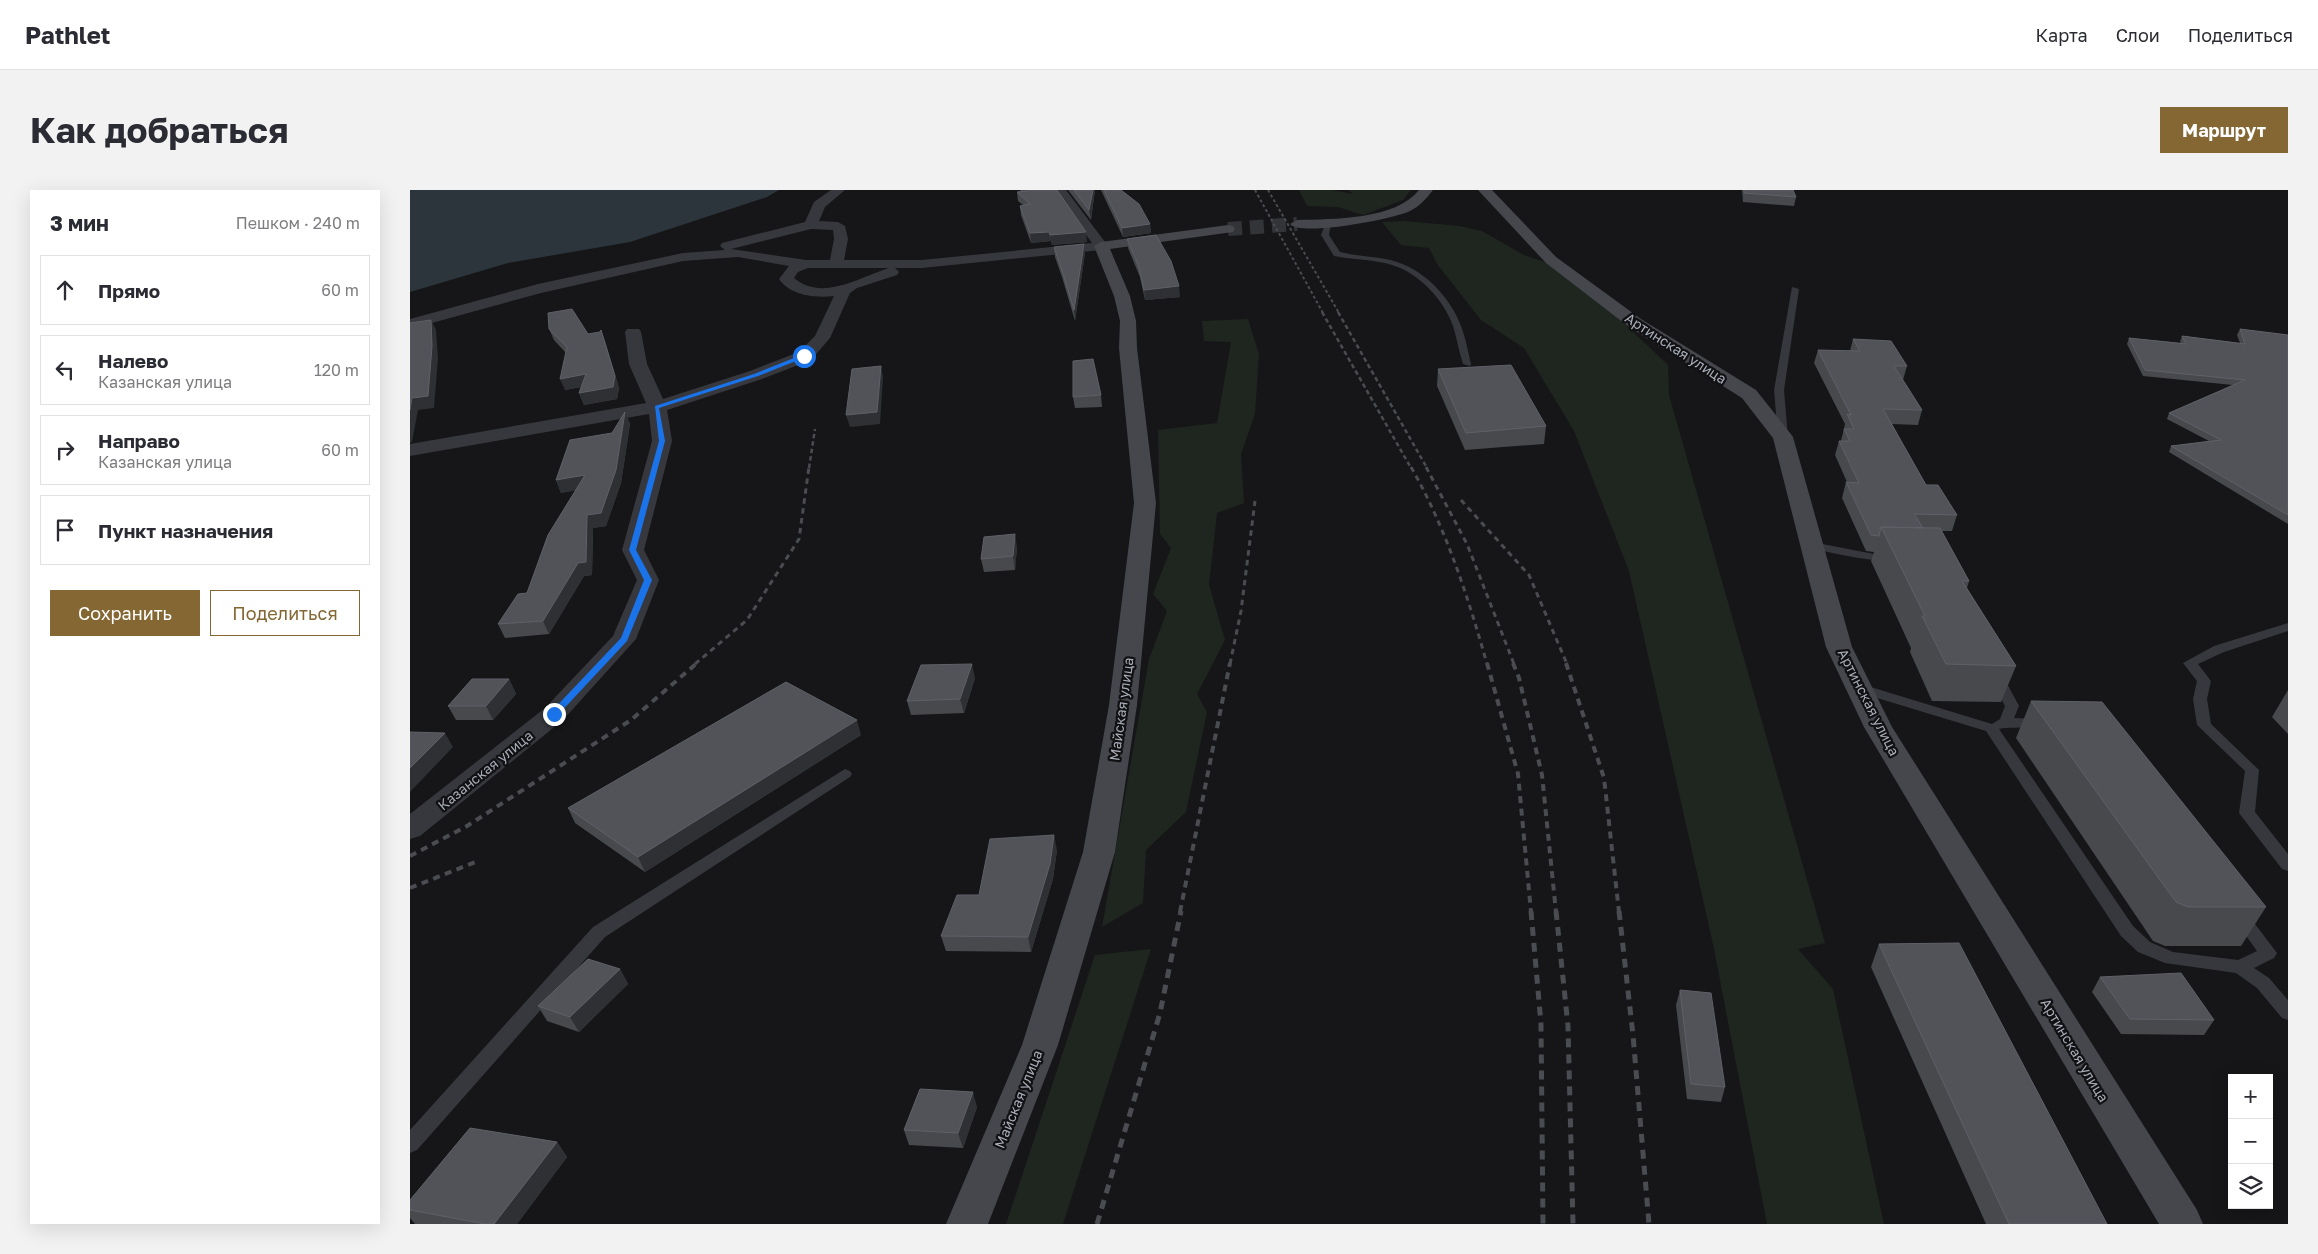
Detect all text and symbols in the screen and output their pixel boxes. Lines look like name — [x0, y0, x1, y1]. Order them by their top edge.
text: Pathlet — [25, 20, 110, 49]
text: Карта — [2036, 24, 2088, 46]
text: Слои — [2116, 24, 2160, 46]
text: Поделиться — [2188, 24, 2293, 46]
button: Маршрут — [2160, 107, 2288, 153]
text: Как добраться — [30, 109, 288, 151]
text: 3 мин — [50, 210, 109, 236]
text: Пешком · 240 m — [236, 213, 360, 233]
icon: ahead — [51, 276, 79, 304]
text: Прямо — [98, 279, 160, 302]
text: 60 m — [321, 280, 359, 300]
street label: Артинская улица — [1622, 309, 1730, 387]
route start — [793, 345, 816, 368]
text: Налево — [98, 349, 168, 372]
icon: left — [51, 356, 79, 384]
text: 120 m — [314, 360, 359, 380]
text: Казанская улица — [98, 372, 232, 392]
text: Направо — [98, 429, 180, 452]
icon: right — [51, 436, 79, 464]
text: 60 m — [321, 440, 359, 460]
text: Казанская улица — [98, 452, 232, 472]
icon: arrive — [51, 516, 79, 544]
text: Пункт назначения — [98, 519, 273, 542]
button: Сохранить — [50, 590, 200, 636]
button: Поделиться — [210, 590, 360, 636]
street label: Артинская улица — [1835, 646, 1903, 758]
street label: Майская улица — [1105, 656, 1137, 762]
route end — [543, 703, 566, 726]
street label: Казанская улица — [434, 726, 536, 814]
street label: Артинская улица — [2037, 995, 2113, 1105]
street label: Майская улица — [991, 1047, 1045, 1151]
map controls — [2228, 1074, 2273, 1209]
button: + — [2228, 1074, 2273, 1119]
button: − — [2228, 1119, 2273, 1164]
button: layers — [2228, 1164, 2273, 1209]

